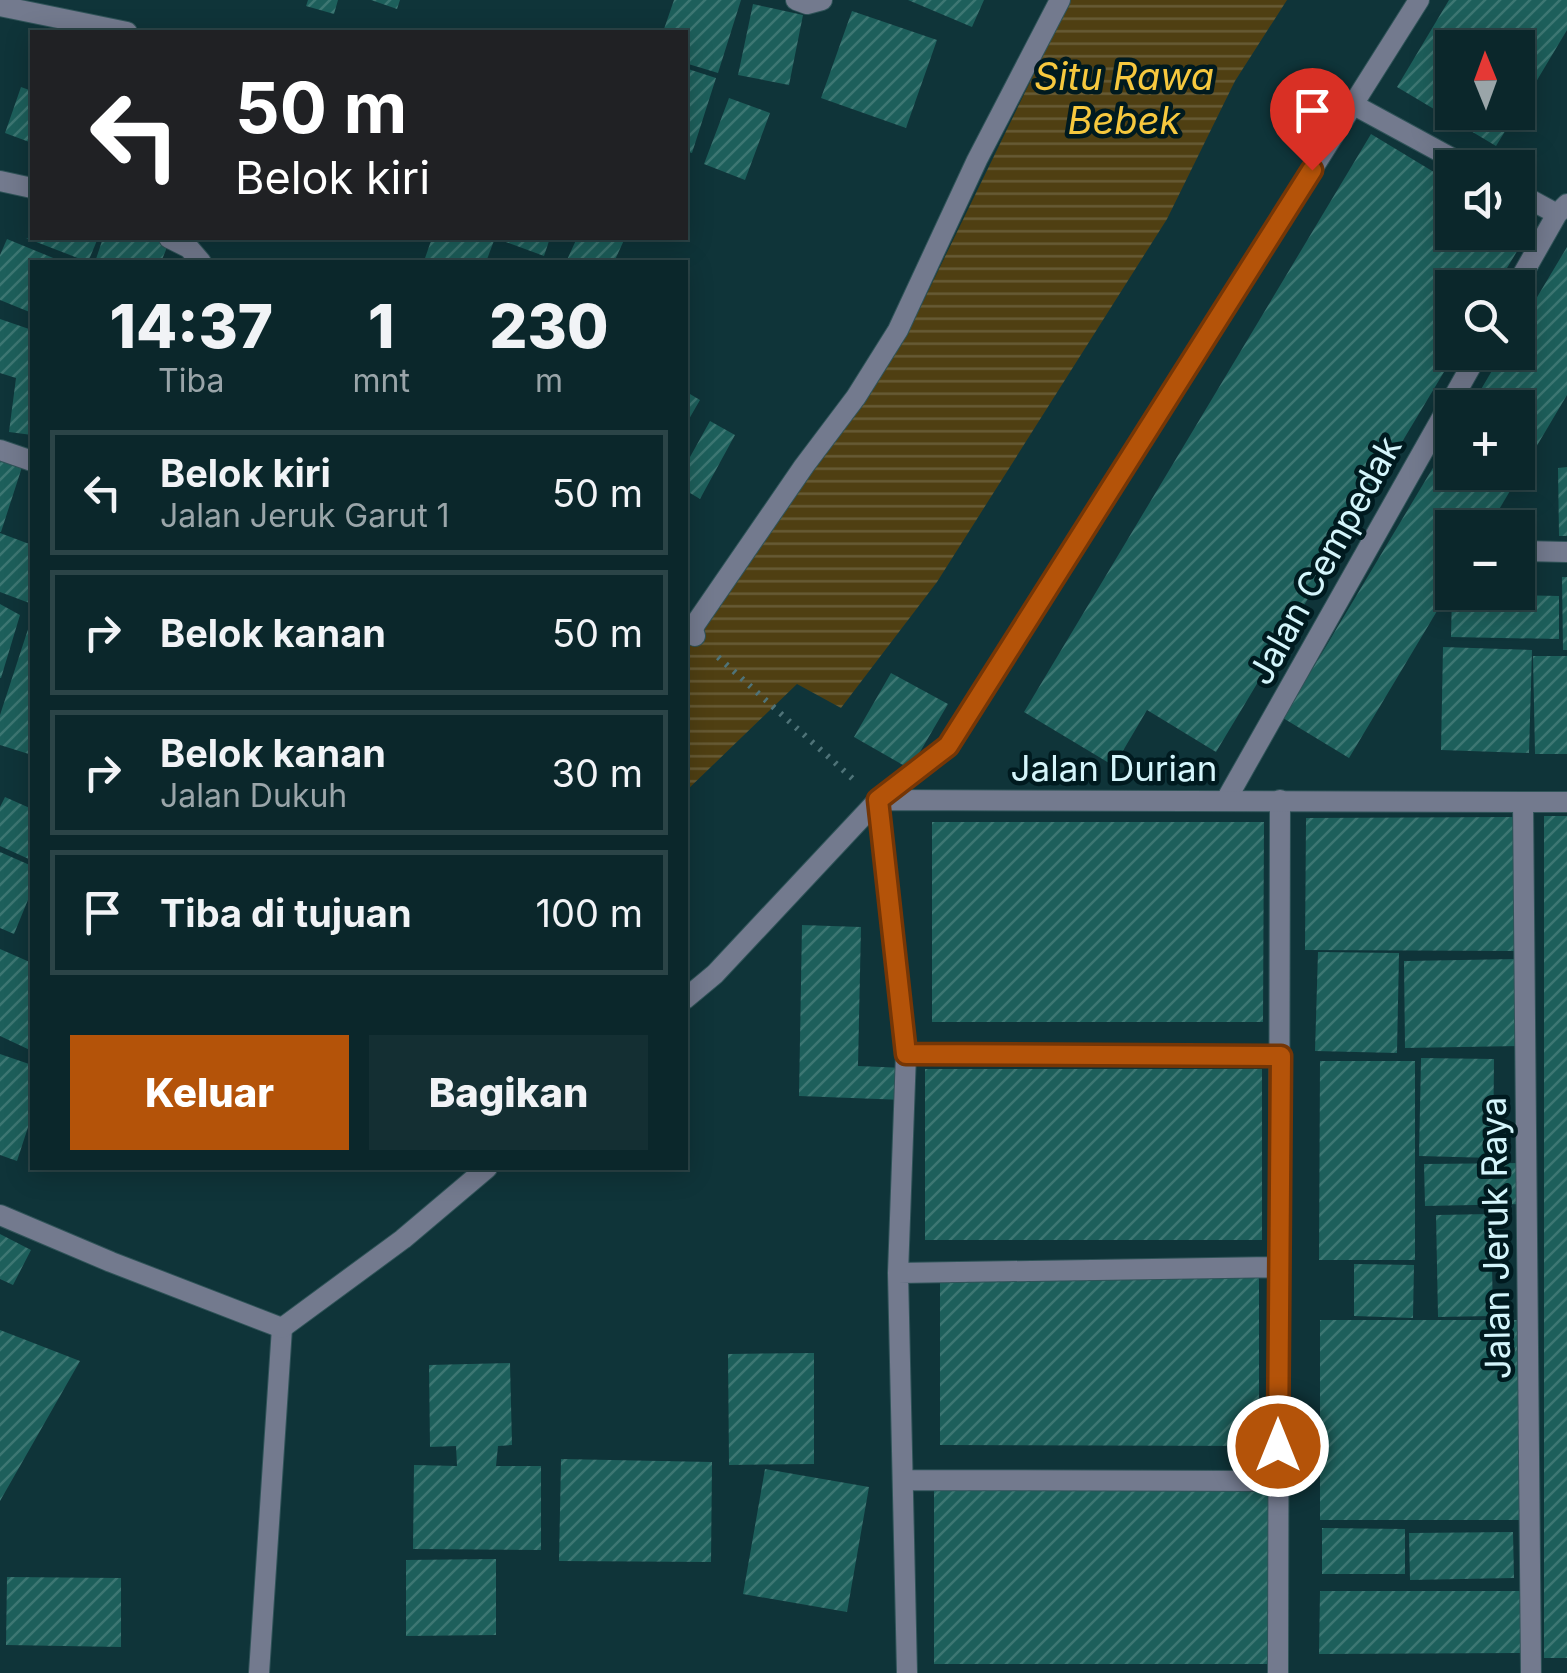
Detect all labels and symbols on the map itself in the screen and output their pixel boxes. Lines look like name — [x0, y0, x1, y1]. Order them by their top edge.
north arrow — [1435, 30, 1535, 130]
water label: Situ Rawa Bebek — [1034, 53, 1214, 143]
pin — [1270, 68, 1355, 171]
street label: Jalan Cempedak — [1238, 429, 1410, 691]
street label: Jalan Durian — [1011, 747, 1217, 789]
street label: Jalan Jeruk Raya — [1472, 1097, 1518, 1379]
position arrow — [1226, 1394, 1330, 1498]

